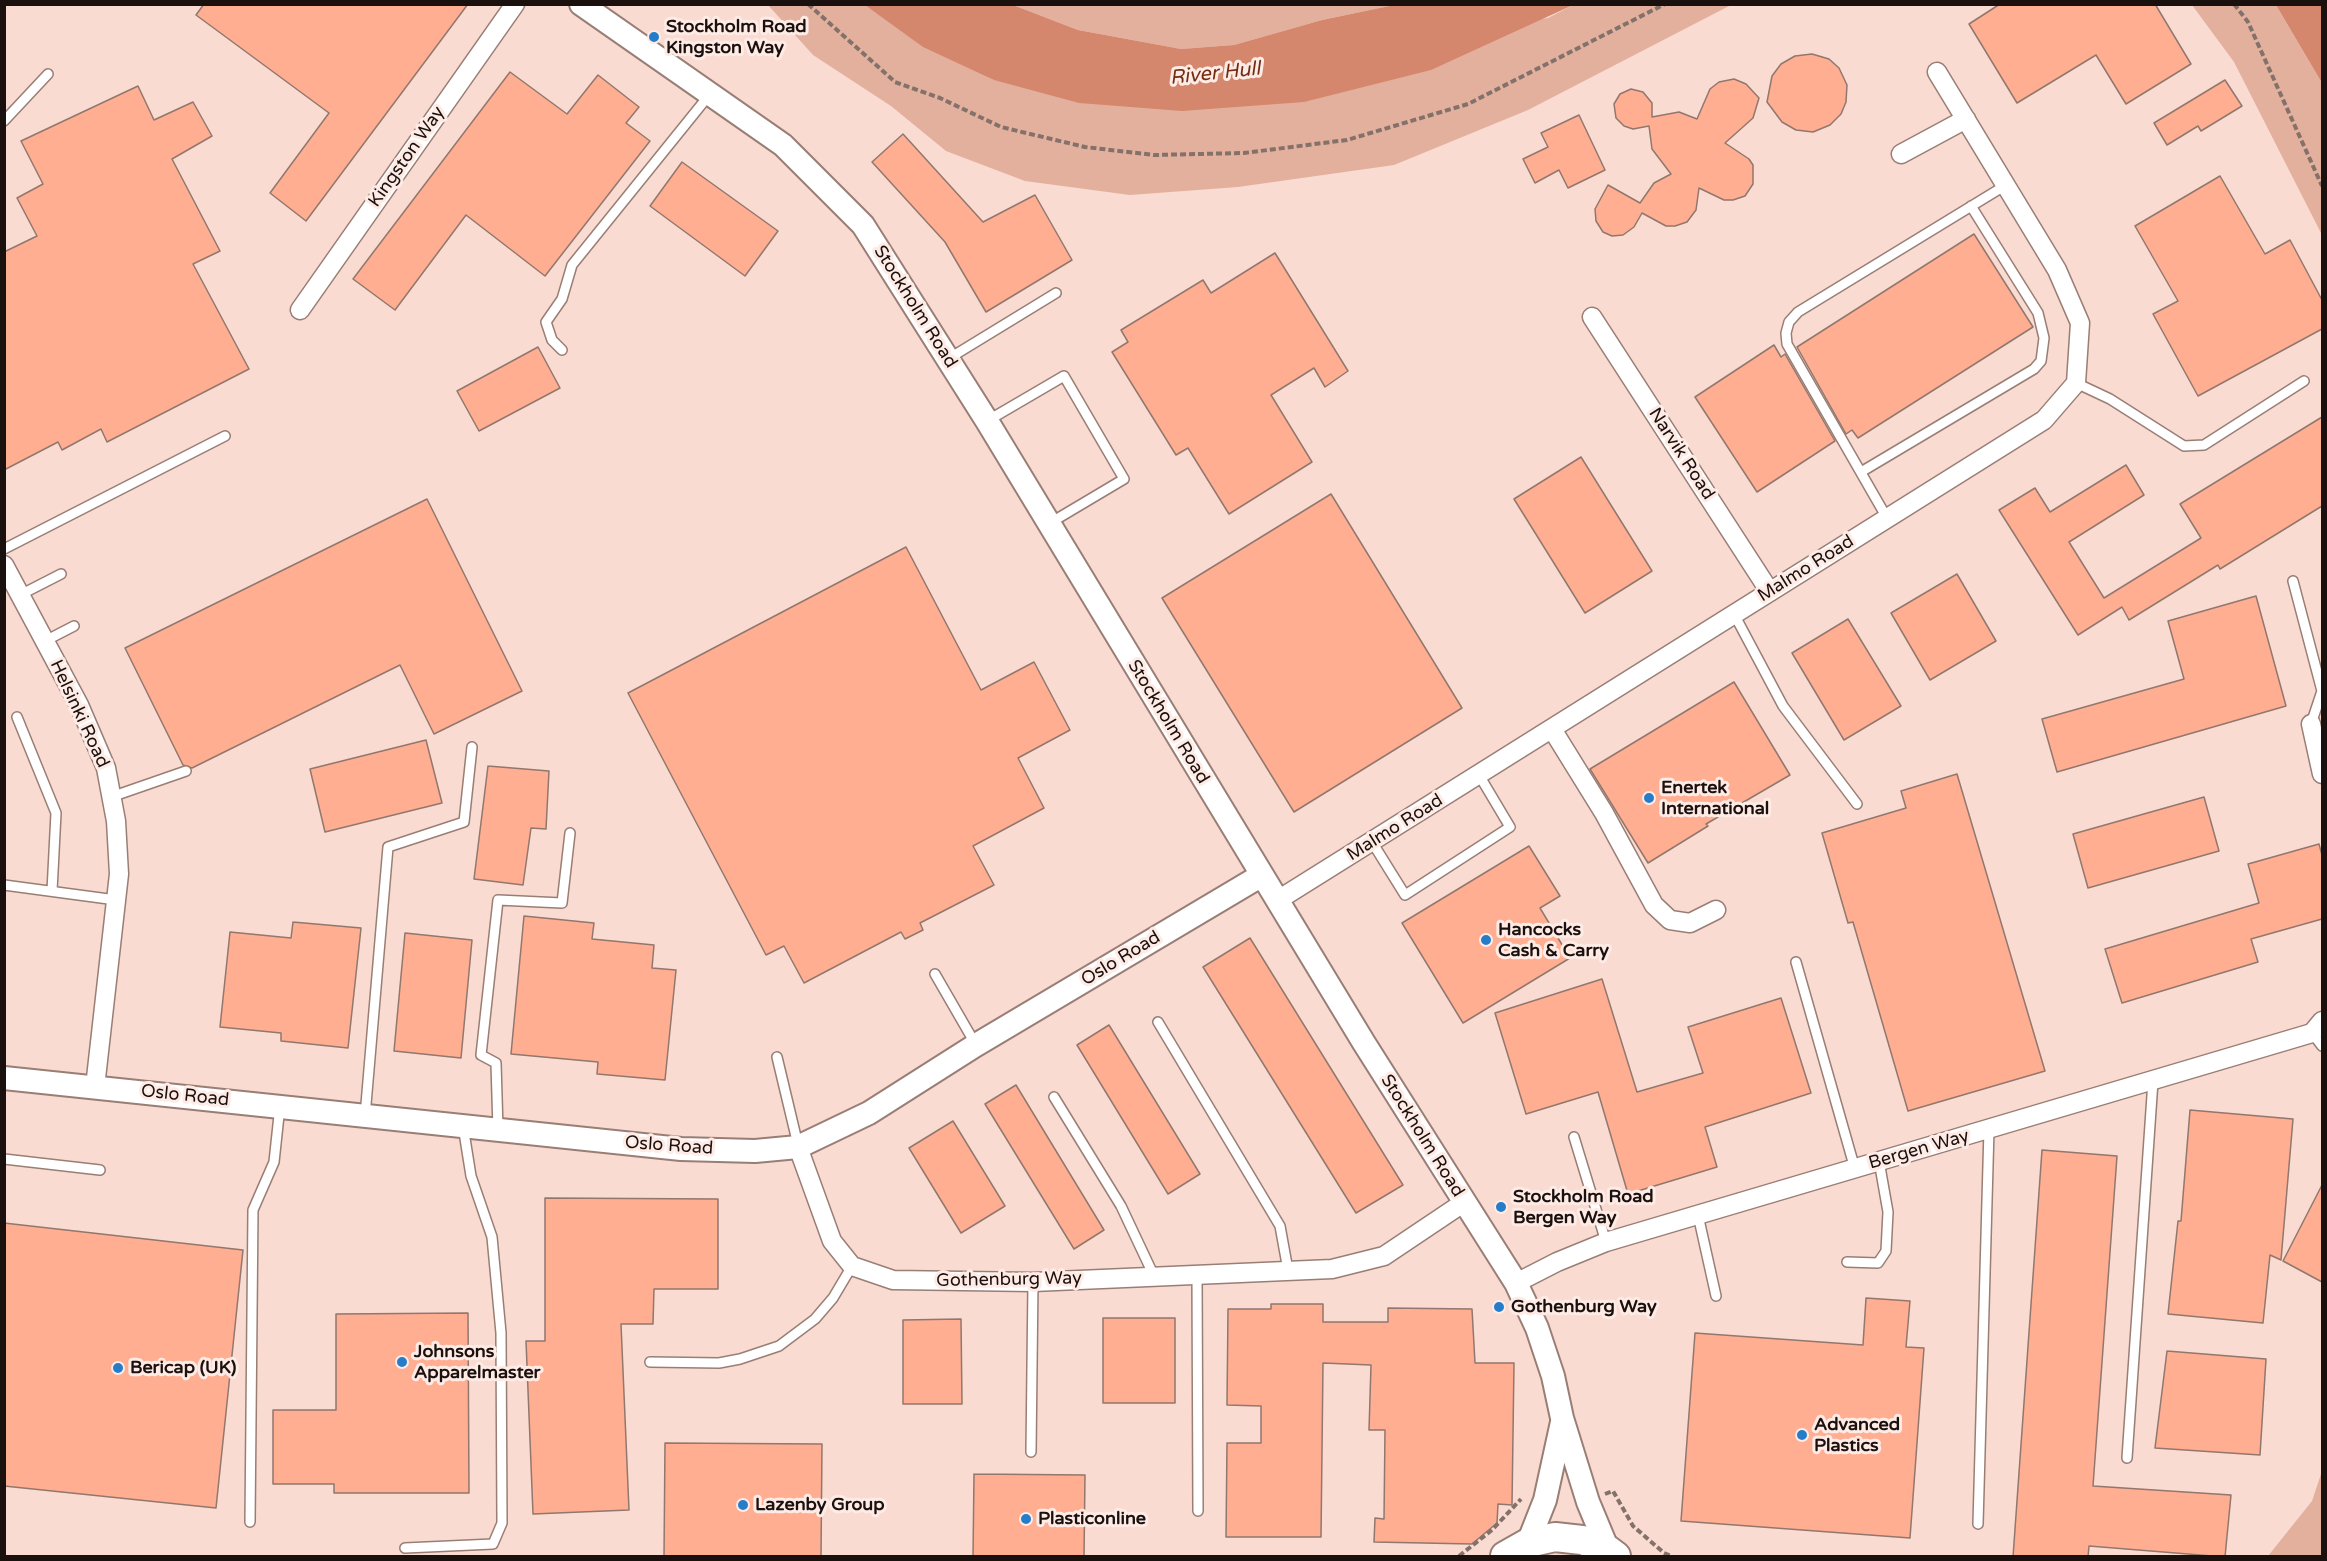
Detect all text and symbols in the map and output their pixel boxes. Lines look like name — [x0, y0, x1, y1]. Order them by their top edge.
place label: Stockholm Road Kingston Way — [666, 16, 807, 58]
marker: Stockholm Road Kingston Way — [647, 30, 661, 44]
water label: River Hull — [1169, 57, 1261, 91]
street label: Kingston Way — [364, 103, 450, 211]
street label: Stockholm Road — [869, 242, 961, 372]
street label: Narvik Road — [1643, 404, 1719, 504]
street label: Malmo Road — [1754, 531, 1858, 607]
street label: Stockholm Road — [1123, 656, 1213, 788]
street label: Helsinki Road — [45, 657, 113, 771]
place label: Enertek International — [1661, 777, 1769, 820]
street label: Malmo Road — [1343, 790, 1447, 866]
marker: Enertek International — [1642, 791, 1656, 805]
place label: Hancocks Cash & Carry — [1498, 919, 1609, 962]
street label: Oslo Road — [1078, 927, 1164, 991]
marker: Hancocks Cash & Carry — [1479, 933, 1493, 947]
street label: Stockholm Road — [1376, 1071, 1468, 1201]
street label: Oslo Road — [140, 1081, 230, 1111]
street label: Bergen Way — [1866, 1125, 1972, 1175]
street label: Oslo Road — [624, 1132, 714, 1160]
place label: Stockholm Road Bergen Way — [1513, 1186, 1654, 1228]
marker: Stockholm Road Bergen Way — [1494, 1200, 1508, 1214]
street label: Gothenburg Way — [936, 1268, 1082, 1292]
place label: Gothenburg Way — [1511, 1296, 1657, 1318]
marker: Gothenburg Way — [1492, 1300, 1506, 1314]
place label: Johnsons Apparelmaster — [414, 1341, 540, 1384]
marker: Johnsons Apparelmaster — [395, 1355, 409, 1369]
place label: Bericap (UK) — [130, 1357, 236, 1379]
marker: Bericap (UK) — [111, 1361, 125, 1375]
place label: Advanced Plastics — [1814, 1414, 1900, 1456]
marker: Advanced Plastics — [1795, 1428, 1809, 1442]
place label: Lazenby Group — [755, 1494, 885, 1516]
marker: Lazenby Group — [736, 1498, 750, 1512]
place label: Plasticonline — [1038, 1508, 1146, 1530]
marker: Plasticonline — [1019, 1512, 1033, 1526]

